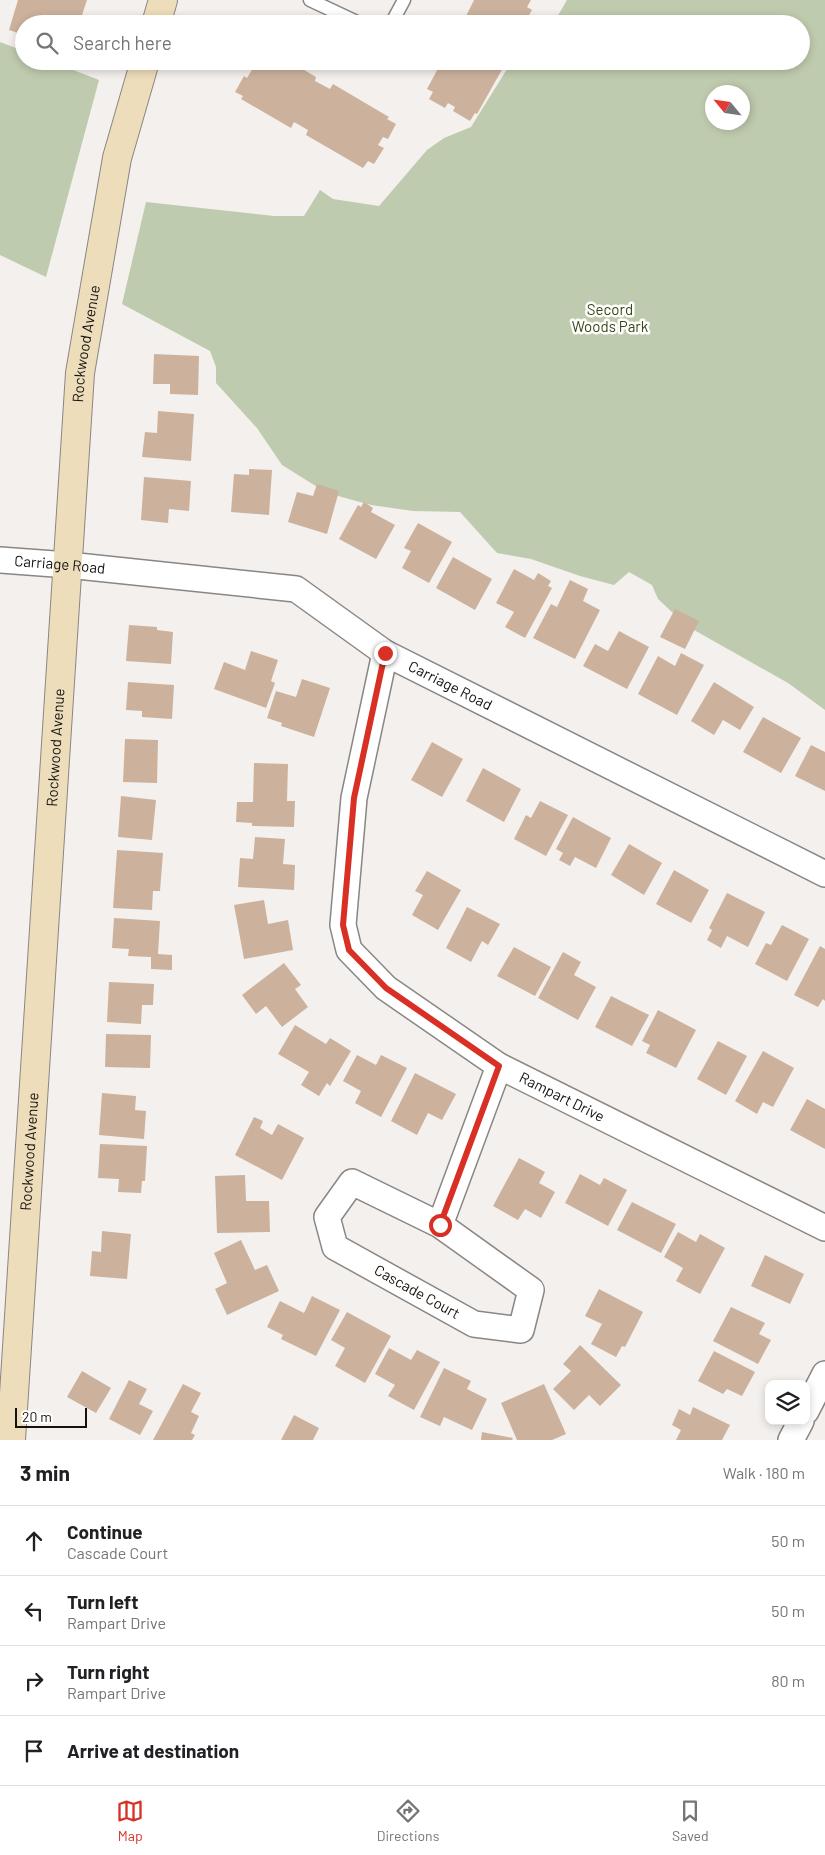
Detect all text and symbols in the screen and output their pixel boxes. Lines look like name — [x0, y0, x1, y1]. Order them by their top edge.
search box — [15, 15, 810, 70]
icon: search — [33, 29, 61, 57]
text: Search here — [73, 31, 172, 54]
north arrow — [705, 85, 750, 130]
street label: Rockwood Avenue — [68, 284, 103, 403]
park label: Secord Woods Park — [572, 300, 649, 335]
street label: Carriage Road — [14, 551, 106, 577]
route end — [374, 642, 397, 665]
street label: Carriage Road — [406, 656, 495, 713]
street label: Rockwood Avenue — [42, 688, 68, 807]
street label: Rampart Drive — [517, 1068, 608, 1125]
street label: Rockwood Avenue — [16, 1092, 41, 1211]
route start — [429, 1214, 452, 1237]
street label: Cascade Court — [372, 1260, 463, 1322]
map controls — [765, 1380, 810, 1425]
button: layers — [765, 1380, 810, 1425]
scale bar — [15, 1405, 88, 1428]
text: 20 m — [22, 1408, 52, 1425]
text: 3 min — [20, 1460, 70, 1485]
text: Walk · 180 m — [723, 1463, 805, 1482]
text: Continue — [67, 1520, 143, 1543]
icon: ahead — [20, 1527, 48, 1555]
text: 50 m — [771, 1531, 805, 1550]
text: Cascade Court — [67, 1543, 168, 1562]
text: Turn left — [67, 1590, 138, 1613]
icon: left — [20, 1597, 48, 1625]
text: 50 m — [771, 1601, 805, 1620]
text: Rampart Drive — [67, 1613, 166, 1632]
text: Turn right — [67, 1660, 149, 1683]
icon: right — [20, 1667, 48, 1695]
text: 80 m — [771, 1671, 805, 1690]
text: Rampart Drive — [67, 1683, 166, 1702]
icon: arrive — [20, 1737, 48, 1765]
text: Arrive at destination — [67, 1739, 239, 1762]
tab: Map — [116, 1797, 144, 1844]
tab: Directions — [377, 1797, 439, 1844]
tab: Saved — [672, 1797, 709, 1844]

